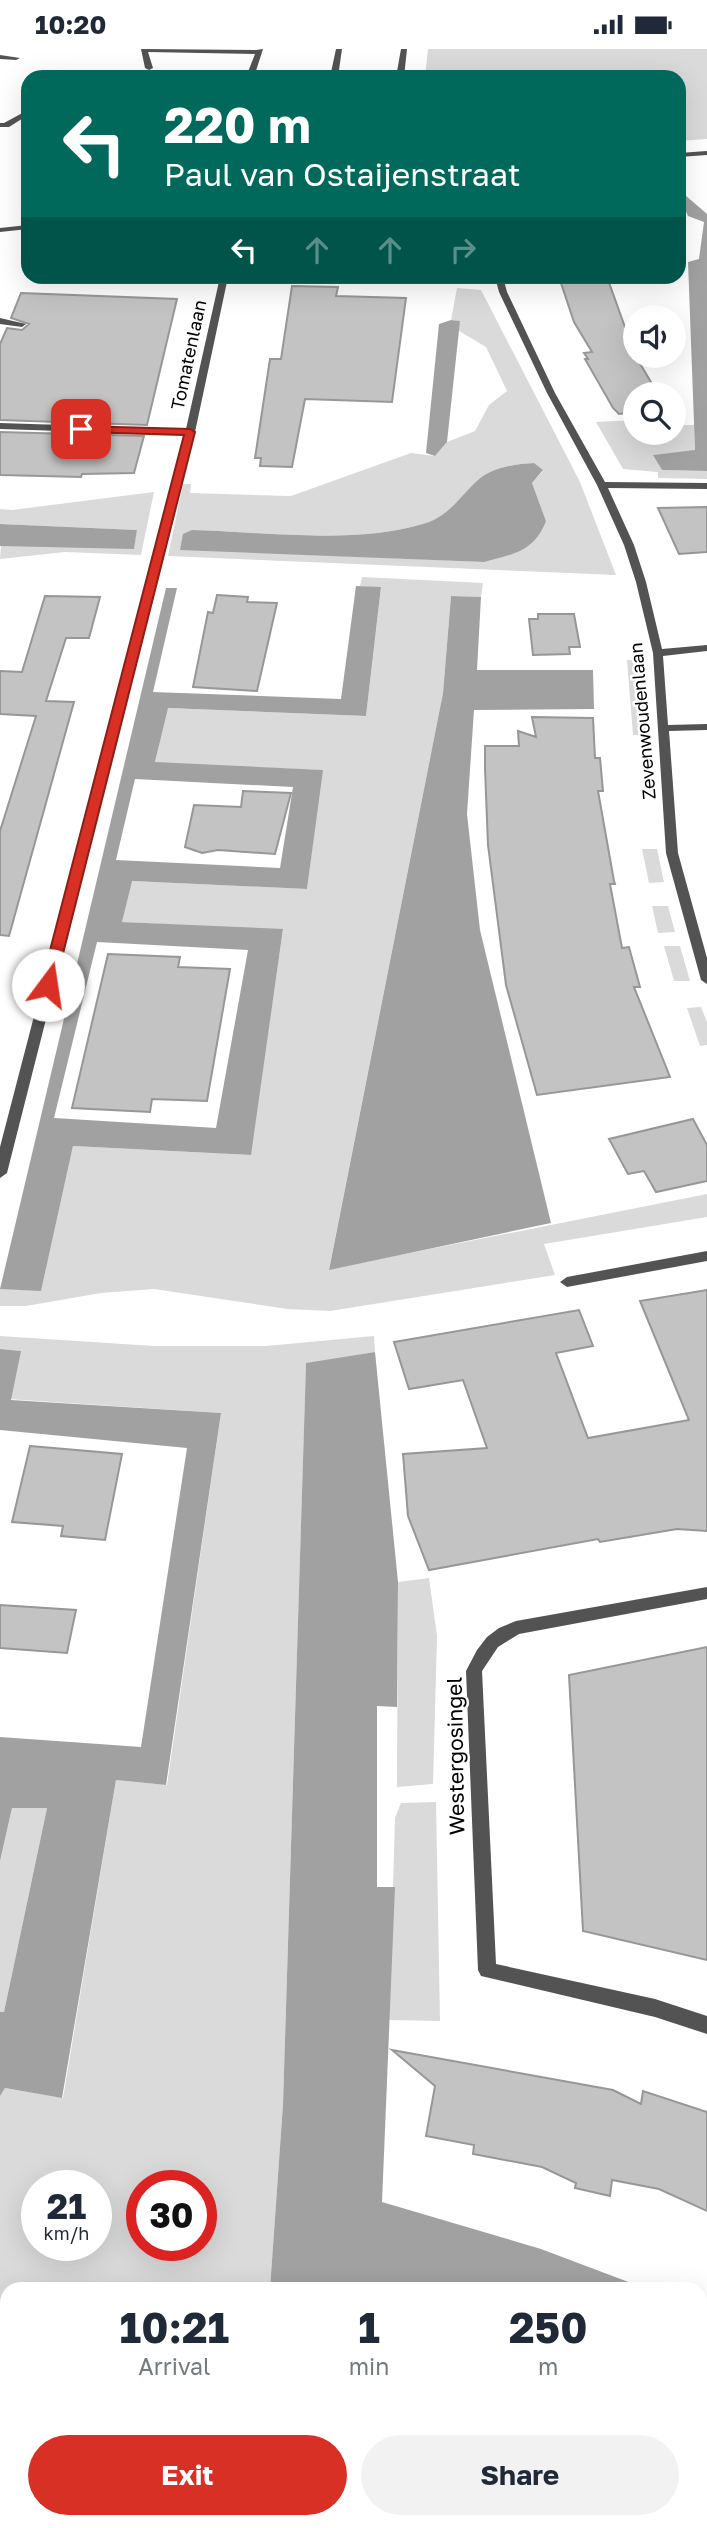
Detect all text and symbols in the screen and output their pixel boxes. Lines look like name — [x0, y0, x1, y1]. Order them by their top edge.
text: 10:20 — [35, 9, 106, 40]
text: 220 m — [164, 95, 311, 154]
icon: left — [49, 98, 140, 189]
text: Paul van Ostaijenstraat — [164, 155, 521, 193]
icon: left — [225, 231, 263, 269]
icon: ahead — [298, 231, 336, 269]
icon: ahead — [371, 231, 409, 269]
icon: right — [444, 231, 482, 269]
street label: Tomatenlaan — [166, 298, 210, 412]
map controls — [623, 305, 686, 445]
button: sound — [623, 305, 686, 368]
button: search — [623, 382, 686, 445]
pin — [51, 399, 111, 459]
icon: arrive — [62, 410, 100, 448]
street label: Zevenwoudenlaan — [624, 642, 660, 800]
position arrow — [11, 948, 85, 1022]
street label: Westergosingel — [441, 1677, 469, 1835]
speed limit sign: 30 — [126, 2170, 217, 2261]
text: 21 — [47, 2185, 86, 2227]
text: km/h — [44, 2222, 89, 2244]
text: 10:21 — [120, 2302, 229, 2352]
text: 1 — [358, 2302, 380, 2352]
text: 250 — [509, 2302, 587, 2352]
text: Arrival — [138, 2352, 210, 2380]
text: min — [349, 2352, 389, 2380]
text: m — [538, 2352, 558, 2380]
button: Exit — [28, 2435, 347, 2515]
button: Share — [361, 2435, 679, 2515]

